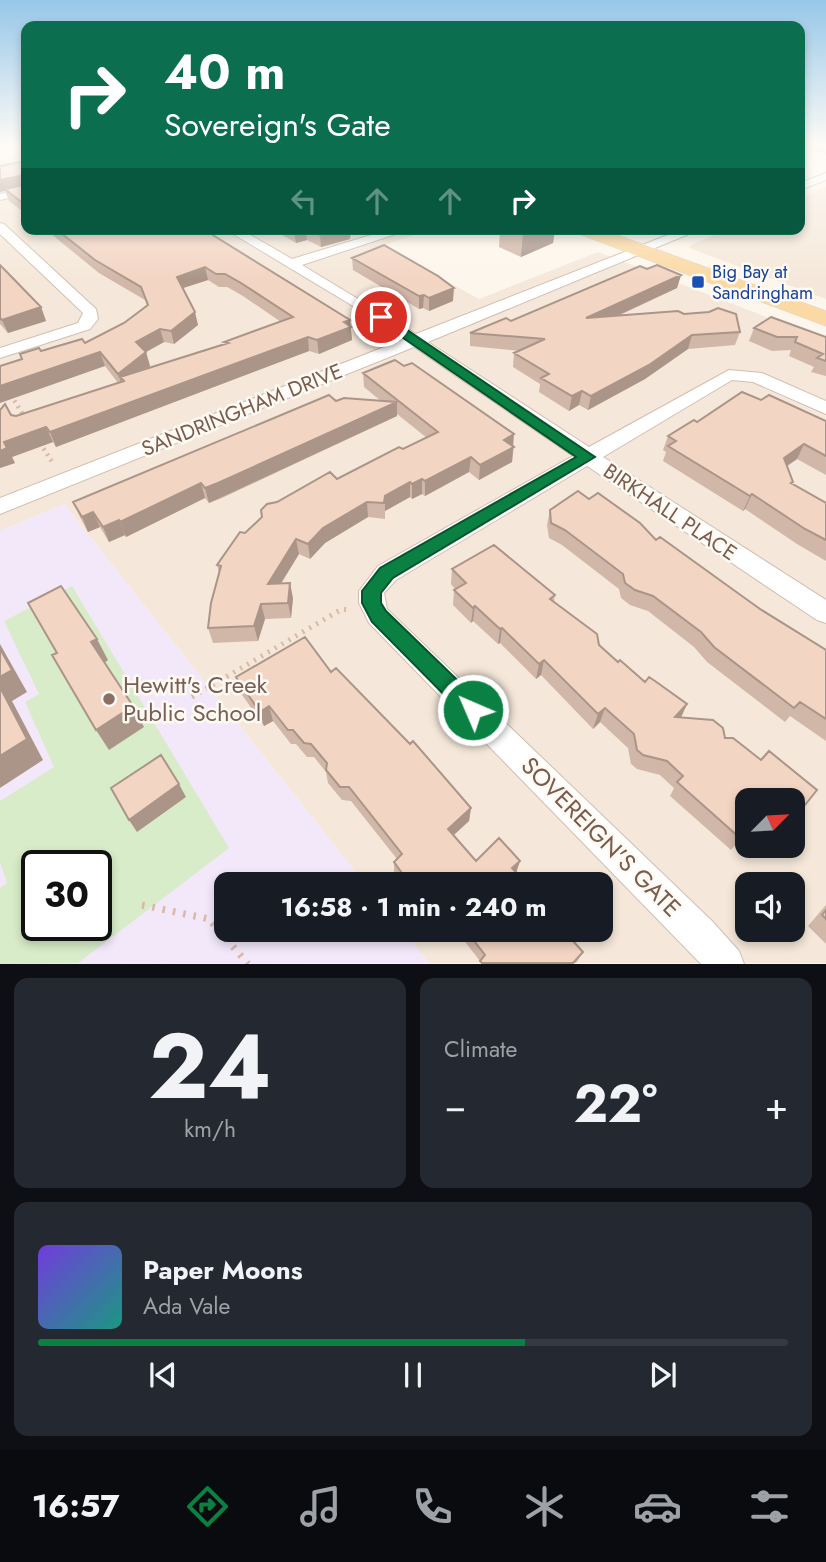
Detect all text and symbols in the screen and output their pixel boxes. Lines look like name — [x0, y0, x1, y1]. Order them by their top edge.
text: 40 m — [164, 37, 286, 107]
icon: right — [49, 49, 140, 140]
text: Sovereign's Gate — [164, 102, 391, 148]
icon: left — [285, 182, 323, 220]
icon: ahead — [358, 182, 396, 220]
icon: ahead — [431, 182, 469, 220]
icon: right — [504, 182, 542, 220]
place label: Big Bay at Sandringham — [712, 259, 813, 306]
marker: Big Bay at Sandringham — [690, 274, 706, 290]
pin — [351, 287, 411, 347]
icon: arrive — [362, 298, 400, 336]
street label: SANDRINGHAM DRIVE — [137, 356, 347, 464]
street label: BIRKHALL PLACE — [597, 456, 743, 568]
place label: Hewitt's Creek Public School — [123, 667, 268, 730]
position arrow — [436, 673, 510, 747]
marker: Hewitt's Creek Public School — [101, 691, 117, 707]
street label: SOVEREIGN'S GATE — [513, 749, 689, 925]
north arrow — [735, 788, 805, 858]
map controls — [735, 788, 805, 942]
speed limit sign: 30 — [21, 850, 112, 941]
button: sound — [735, 872, 805, 942]
text: 16:58 · 1 min · 240 m — [280, 888, 547, 926]
text: 24 — [148, 1001, 272, 1132]
text: Climate — [444, 1032, 517, 1066]
text: 22° — [574, 1066, 657, 1142]
text: − — [444, 1078, 466, 1133]
text: + — [765, 1078, 788, 1133]
text: km/h — [184, 1112, 236, 1146]
text: Paper Moons — [143, 1251, 303, 1289]
text: Ada Vale — [143, 1289, 230, 1323]
icon: previous — [144, 1356, 182, 1394]
icon: pause — [394, 1356, 432, 1394]
icon: next — [644, 1356, 682, 1394]
icon: directions — [183, 1482, 232, 1531]
icon: music — [296, 1482, 345, 1531]
icon: phone — [408, 1482, 457, 1531]
icon: climate — [520, 1482, 569, 1531]
icon: car — [633, 1482, 682, 1531]
icon: filters — [745, 1482, 794, 1531]
text: 16:57 — [32, 1483, 120, 1529]

